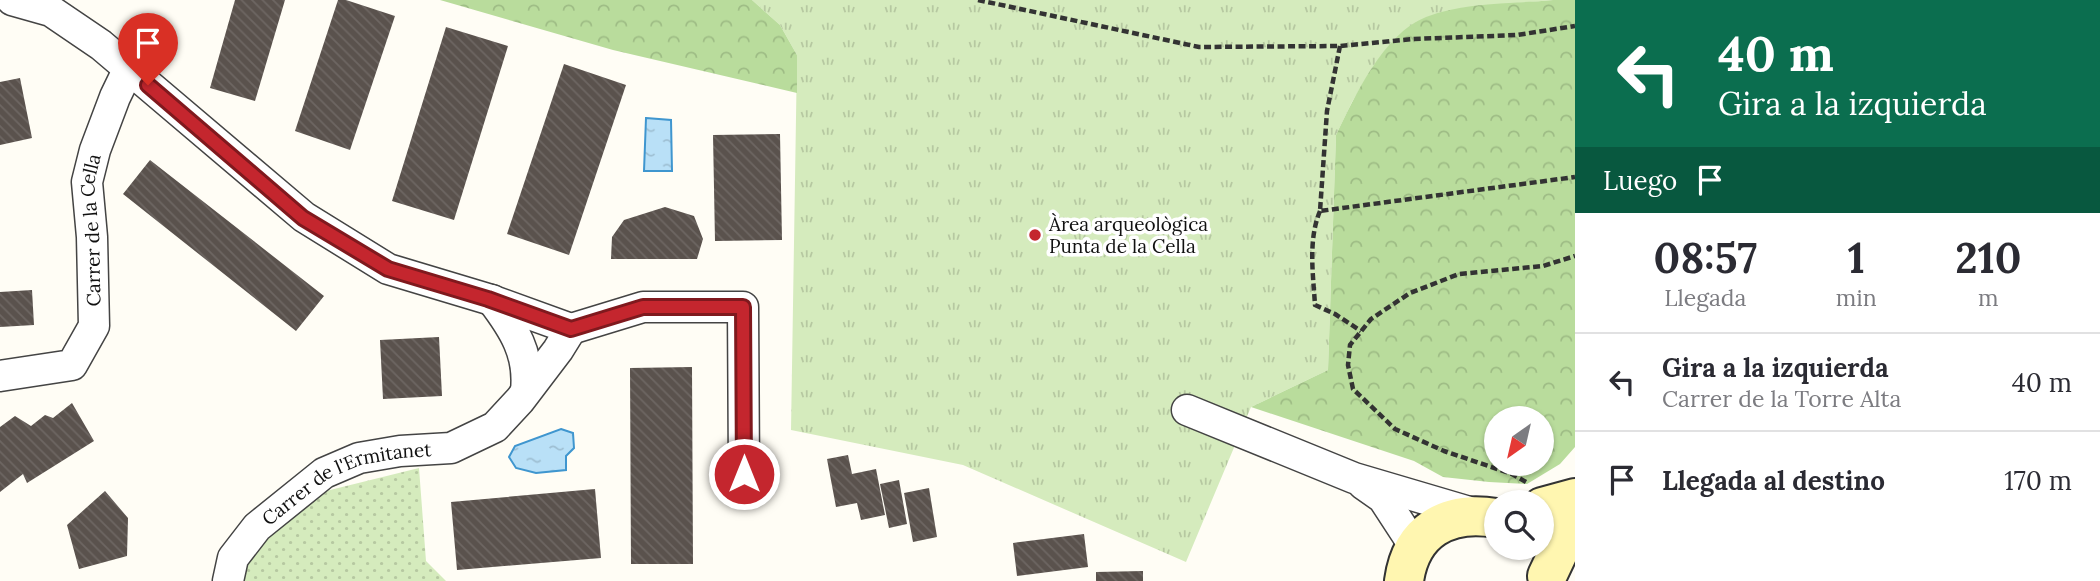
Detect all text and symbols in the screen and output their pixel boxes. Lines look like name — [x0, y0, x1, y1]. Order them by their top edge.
pin — [118, 13, 178, 85]
text: 40 m — [1718, 22, 1834, 84]
icon: arrive — [129, 24, 167, 62]
icon: left — [1603, 28, 1694, 119]
text: Gira a la izquierda — [1718, 83, 1987, 124]
street label: Carrer de la Cella — [75, 151, 106, 307]
icon: arrive — [1691, 161, 1729, 199]
text: Luego — [1603, 164, 1677, 197]
place label: Àrea arqueològica Punta de la Cella — [1048, 212, 1208, 258]
marker: Àrea arqueològica Punta de la Cella — [1027, 227, 1043, 243]
text: 08:57 — [1654, 231, 1757, 285]
text: 1 — [1848, 231, 1865, 285]
text: 210 — [1955, 231, 2021, 285]
text: Llegada — [1664, 283, 1746, 312]
text: min — [1836, 283, 1877, 312]
text: m — [1978, 283, 1999, 312]
text: Gira a la izquierda — [1662, 351, 1889, 384]
icon: left — [1603, 363, 1641, 401]
text: 40 m — [2012, 366, 2072, 399]
text: Carrer de la Torre Alta — [1662, 384, 1901, 413]
north arrow — [1484, 406, 1554, 476]
map controls — [1484, 406, 1554, 560]
street label: Carrer de l'Ermitanet — [257, 437, 433, 530]
position arrow — [707, 437, 781, 511]
icon: arrive — [1603, 461, 1641, 499]
text: Llegada al destino — [1662, 464, 1885, 497]
text: 170 m — [2004, 464, 2072, 497]
button: search — [1484, 490, 1554, 560]

